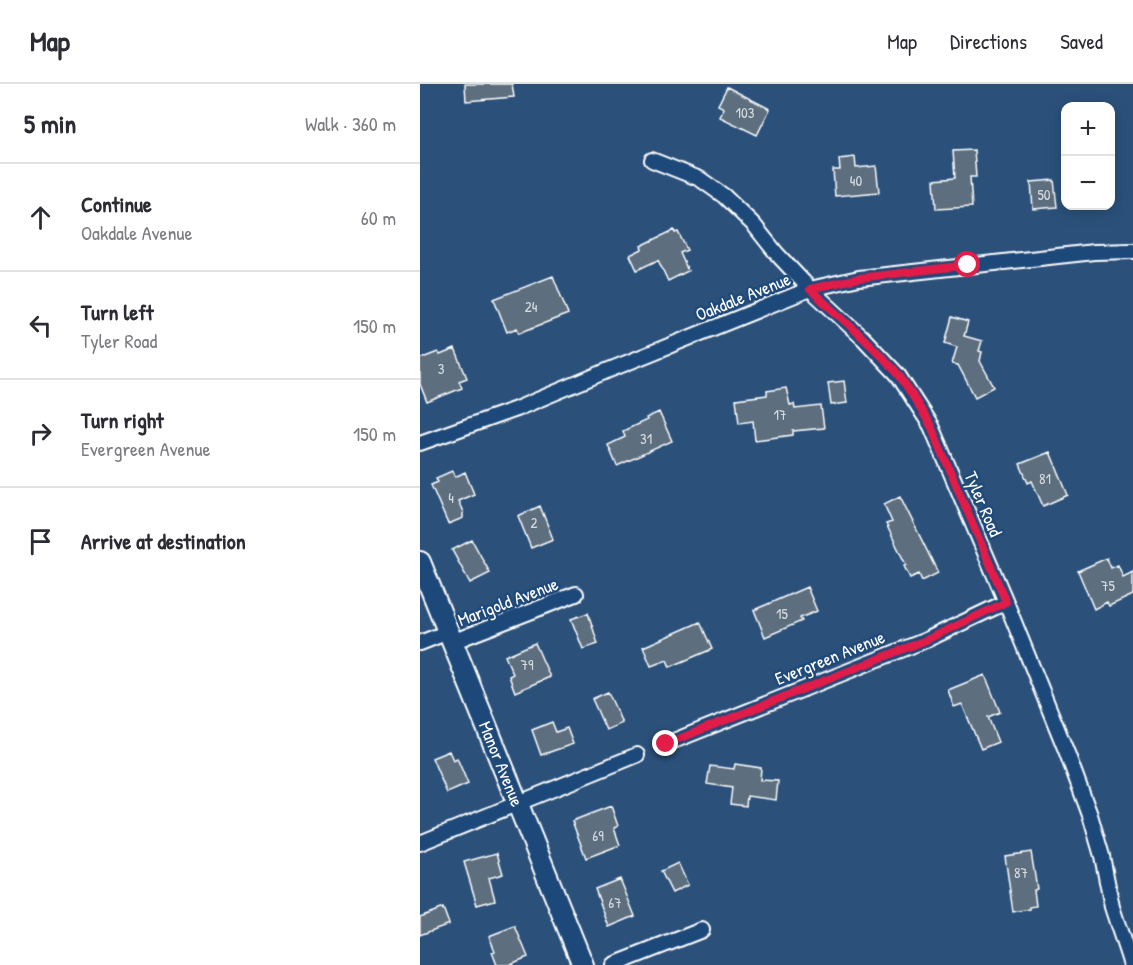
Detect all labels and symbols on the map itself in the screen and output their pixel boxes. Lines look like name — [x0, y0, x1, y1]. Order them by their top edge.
house number: 103 — [736, 102, 755, 123]
house number: 40 — [850, 170, 862, 191]
house number: 50 — [1037, 184, 1051, 205]
route start — [954, 251, 980, 277]
street label: Oakdale Avenue — [692, 266, 794, 327]
house number: 24 — [525, 296, 538, 317]
house number: 3 — [438, 358, 445, 379]
house number: 17 — [774, 404, 786, 425]
house number: 31 — [640, 428, 652, 449]
street label: Tyler Road — [959, 467, 1008, 540]
house number: 81 — [1039, 468, 1051, 489]
house number: 4 — [448, 487, 454, 508]
house number: 2 — [530, 512, 538, 533]
street label: Marigold Avenue — [454, 571, 562, 632]
house number: 75 — [1101, 575, 1116, 596]
house number: 15 — [776, 603, 789, 624]
street label: Evergreen Avenue — [771, 624, 888, 691]
house number: 79 — [521, 654, 534, 675]
street label: Manor Avenue — [473, 717, 530, 810]
route end — [652, 730, 678, 756]
house number: 69 — [592, 825, 604, 846]
house number: 87 — [1014, 862, 1028, 883]
house number: 67 — [608, 892, 622, 913]

